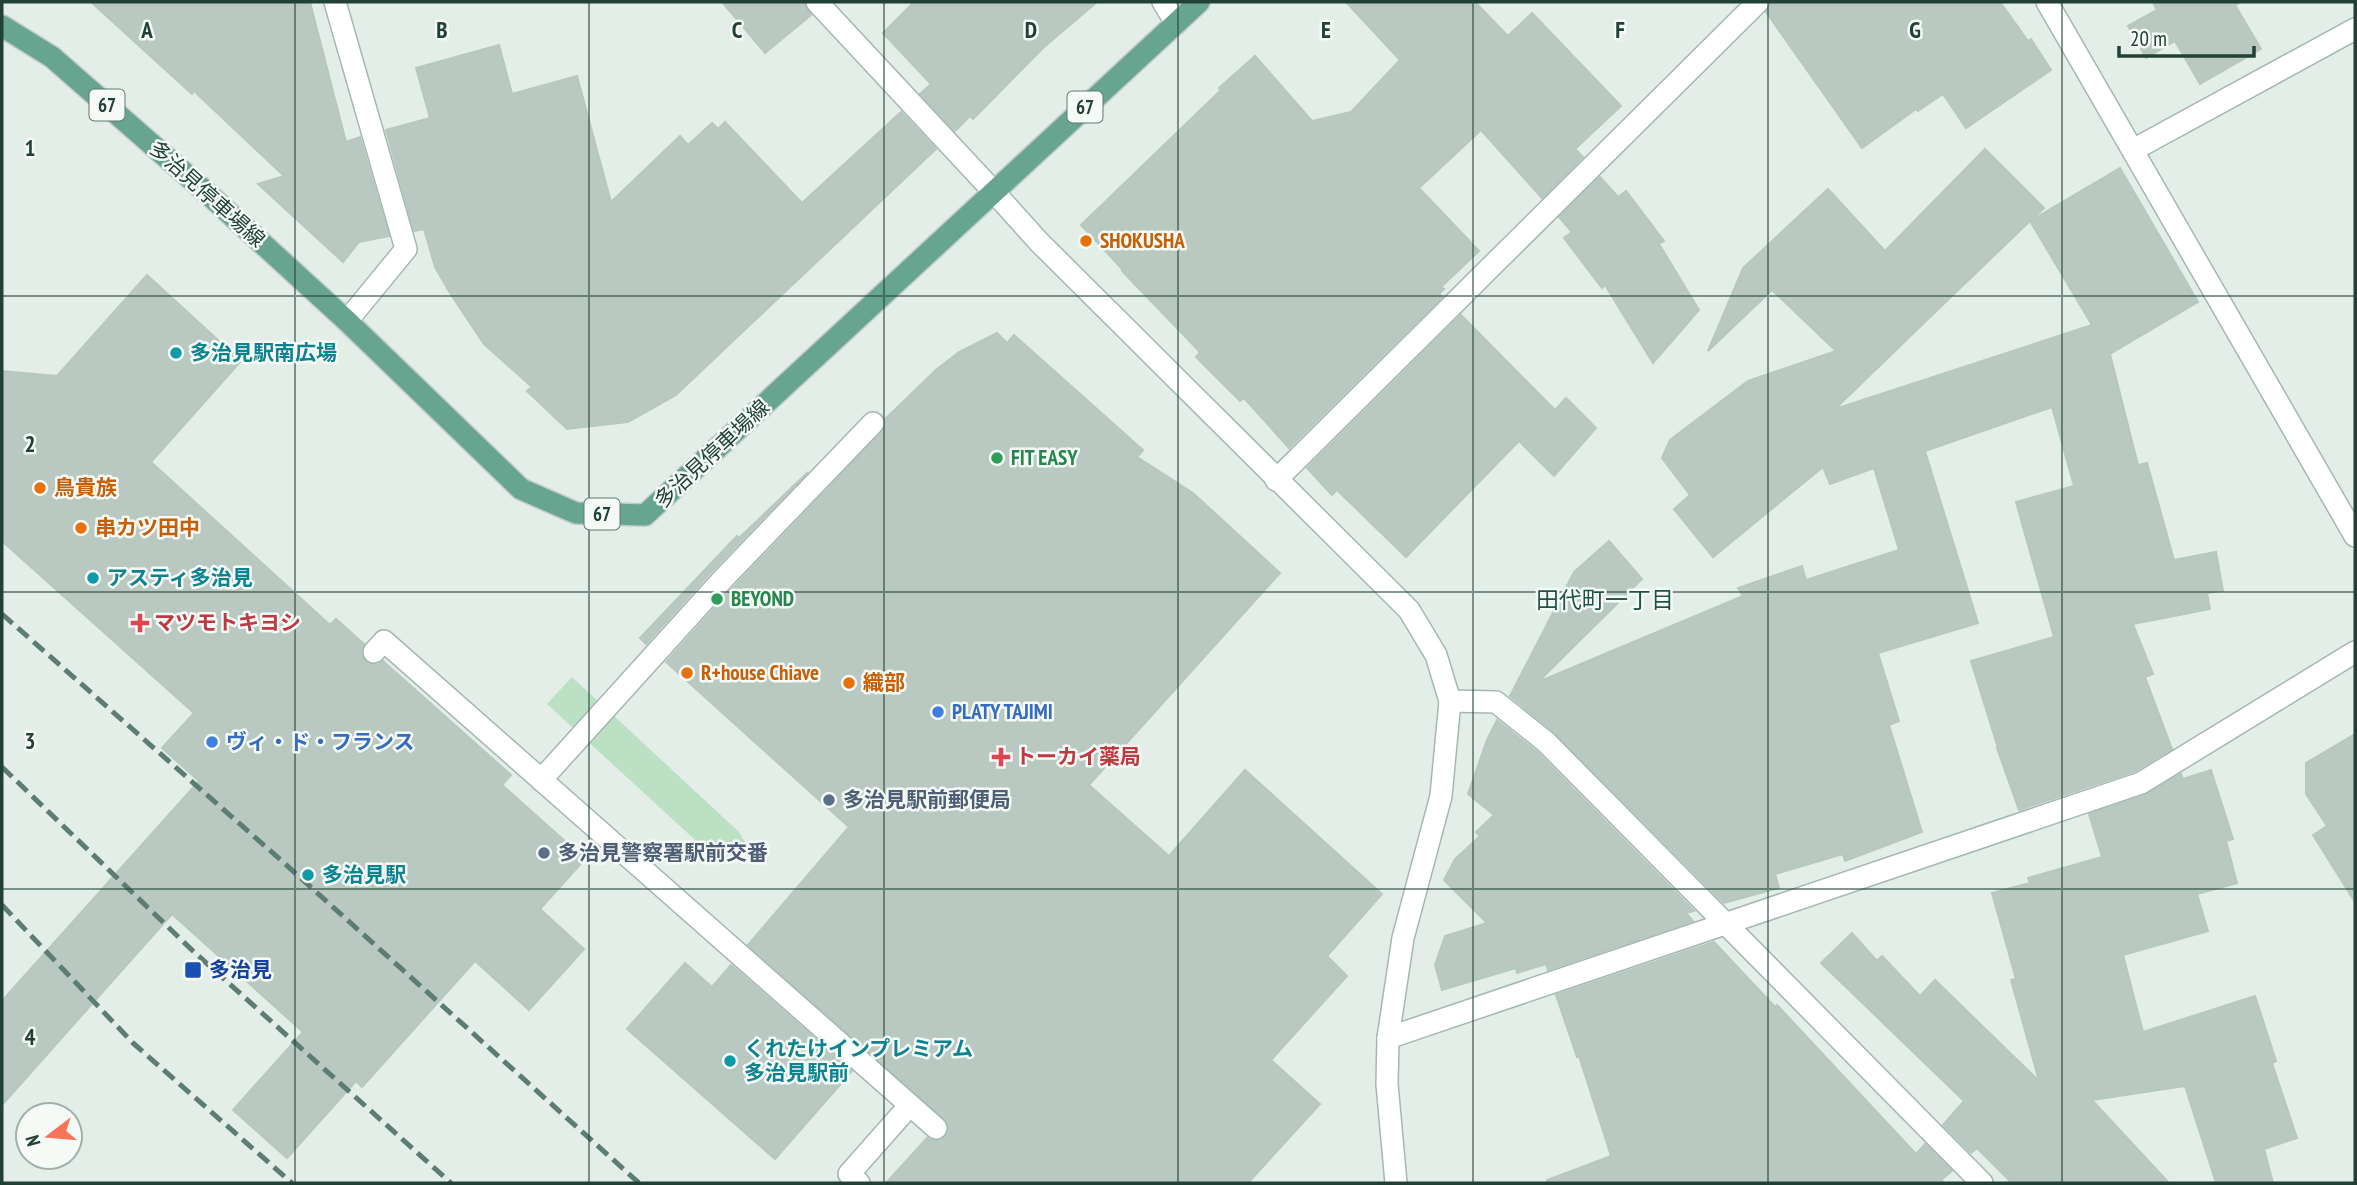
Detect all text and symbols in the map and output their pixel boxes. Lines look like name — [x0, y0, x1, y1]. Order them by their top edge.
scale bar — [2119, 14, 2254, 58]
text: A — [140, 15, 153, 44]
text: B — [436, 15, 448, 44]
text: C — [732, 15, 743, 44]
text: D — [1025, 15, 1037, 44]
text: E — [1321, 15, 1331, 44]
text: F — [1615, 15, 1625, 44]
text: G — [1909, 15, 1921, 44]
text: 20 m — [2130, 25, 2167, 52]
road number: 67 — [90, 90, 124, 120]
road number: 67 — [1068, 92, 1102, 122]
text: 1 — [25, 133, 36, 162]
street label: 多治見停車場線 — [144, 134, 271, 253]
place label: SHOKUSHA — [1100, 227, 1185, 254]
marker: SHOKUSHA — [1078, 233, 1094, 249]
place label: 多治見駅南広場 — [190, 339, 337, 366]
marker: 多治見駅南広場 — [168, 345, 184, 361]
street label: 多治見停車場線 — [649, 394, 775, 514]
text: 2 — [25, 429, 36, 458]
place label: FIT EASY — [1011, 444, 1078, 471]
marker: FIT EASY — [989, 450, 1005, 466]
place label: 鳥貴族 — [54, 474, 117, 501]
marker: 鳥貴族 — [32, 480, 48, 496]
road number: 67 — [584, 499, 620, 530]
place label: 串カツ田中 — [95, 514, 200, 541]
marker: 串カツ田中 — [73, 520, 89, 536]
place label: アスティ多治見 — [107, 564, 253, 591]
marker: アスティ多治見 — [85, 570, 101, 586]
place label: BEYOND — [731, 585, 794, 612]
district label: 田代町一丁目 — [1536, 585, 1674, 614]
marker: BEYOND — [709, 591, 725, 607]
place label: マツモトキヨシ — [154, 609, 301, 636]
marker: マツモトキヨシ — [132, 615, 148, 631]
place label: R+house Chiave — [701, 659, 819, 686]
marker: R+house Chiave — [679, 665, 695, 681]
place label: 織部 — [863, 669, 905, 696]
marker: 織部 — [841, 675, 857, 691]
place label: PLATY TAJIMI — [952, 698, 1053, 725]
marker: PLATY TAJIMI — [930, 704, 946, 720]
text: 3 — [25, 726, 36, 755]
place label: ヴィ・ド・フランス — [226, 728, 415, 755]
marker: ヴィ・ド・フランス — [204, 734, 220, 750]
place label: トーカイ薬局 — [1015, 743, 1141, 770]
marker: トーカイ薬局 — [993, 749, 1009, 765]
place label: 多治見駅前郵便局 — [843, 786, 1011, 813]
marker: 多治見駅前郵便局 — [821, 792, 837, 808]
place label: 多治見警察署駅前交番 — [558, 839, 768, 866]
marker: 多治見警察署駅前交番 — [536, 845, 552, 861]
place label: 多治見駅 — [322, 861, 406, 888]
marker: 多治見駅 — [300, 867, 316, 883]
place label: 多治見 — [209, 956, 272, 983]
marker: 多治見 — [183, 960, 203, 980]
text: 4 — [25, 1022, 36, 1051]
place label: くれたけインプレミアム 多治見駅前 — [744, 1035, 973, 1086]
marker: くれたけインプレミアム 多治見駅前 — [722, 1053, 738, 1069]
north arrow — [14, 1101, 84, 1171]
text: N — [20, 1132, 46, 1149]

